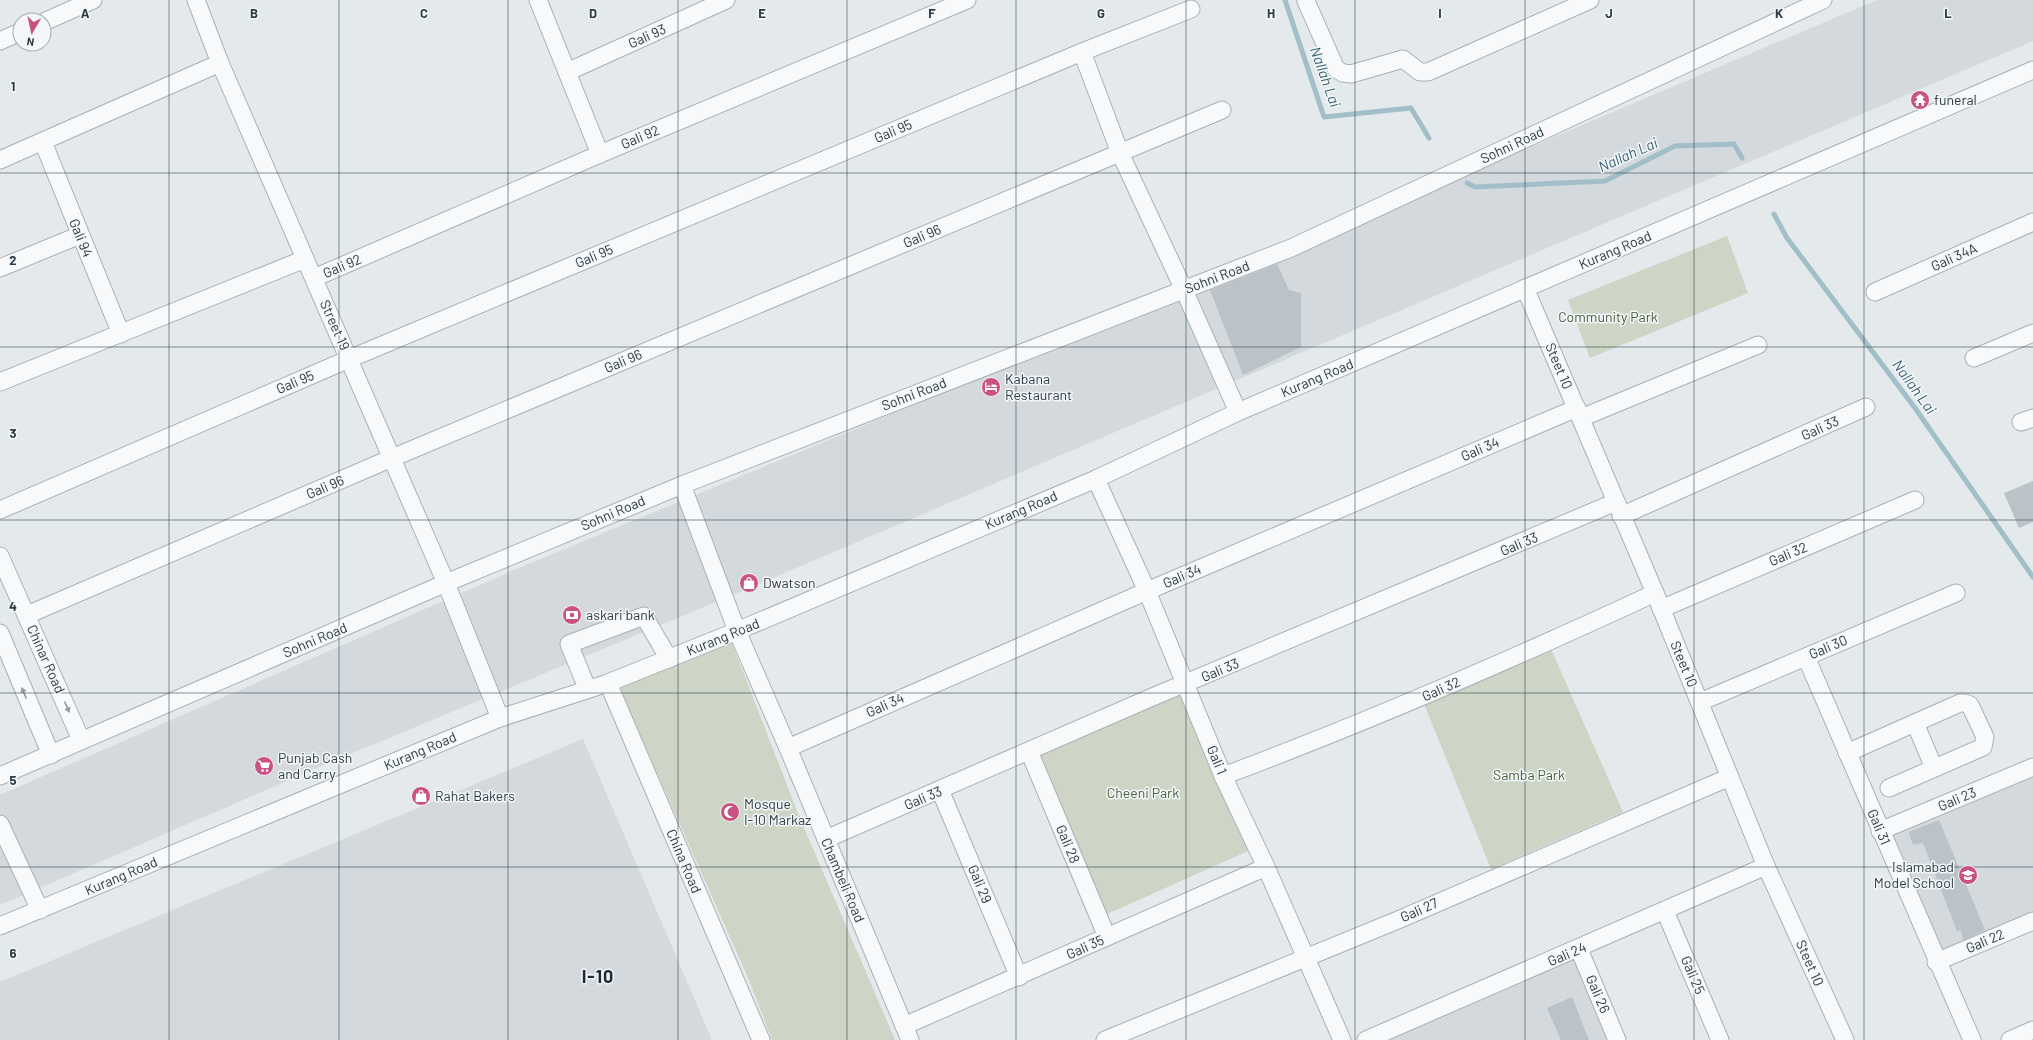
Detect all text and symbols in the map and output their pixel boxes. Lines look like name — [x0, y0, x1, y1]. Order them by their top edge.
text: A — [81, 5, 90, 21]
text: B — [250, 5, 258, 21]
text: C — [420, 5, 428, 21]
text: D — [589, 5, 597, 21]
text: E — [758, 5, 766, 21]
text: F — [928, 5, 936, 21]
text: G — [1097, 5, 1105, 21]
text: H — [1267, 5, 1275, 21]
text: I — [1438, 5, 1442, 21]
text: J — [1605, 5, 1613, 21]
text: K — [1775, 5, 1783, 21]
text: L — [1944, 5, 1952, 21]
north arrow — [12, 12, 52, 52]
street label: Gali 93 — [625, 20, 668, 51]
text: N — [26, 35, 35, 49]
water label: Nallah Lai — [1307, 44, 1345, 110]
text: 1 — [11, 78, 15, 94]
temple icon: funeral — [1909, 89, 1931, 111]
place label: funeral — [1934, 91, 1977, 108]
street label: Gali 95 — [871, 115, 914, 146]
street label: Gali 92 — [618, 121, 662, 152]
street label: Sohni Road — [1477, 122, 1546, 167]
water label: Nallah Lai — [1595, 133, 1660, 175]
street label: Gali 94 — [66, 216, 97, 260]
street label: Gali 96 — [900, 220, 943, 251]
street label: Kurang Road — [1576, 227, 1654, 272]
street label: Gali 34A — [1928, 239, 1980, 274]
street label: Gali 95 — [572, 240, 615, 271]
street label: Gali 92 — [320, 250, 364, 281]
text: 2 — [9, 252, 17, 268]
street label: Sohni Road — [1182, 256, 1252, 297]
street label: Street 19 — [317, 297, 354, 353]
park label: Community Park — [1558, 308, 1658, 325]
street label: Steet 10 — [1542, 340, 1577, 391]
street label: Gali 96 — [601, 345, 644, 376]
street label: Kurang Road — [1278, 355, 1356, 400]
water label: Nallah Lai — [1889, 356, 1941, 417]
street label: Gali 95 — [273, 366, 316, 397]
place label: Kabana Restaurant — [1005, 370, 1072, 403]
street label: Sohni Road — [879, 373, 949, 414]
hotel icon: Kabana Restaurant — [980, 376, 1002, 398]
street label: Gali 33 — [1798, 412, 1841, 443]
text: 3 — [9, 425, 17, 441]
street label: Gali 34 — [1458, 433, 1502, 464]
street label: Gali 96 — [303, 471, 346, 502]
street label: Kurang Road — [982, 487, 1060, 532]
street label: Sohni Road — [578, 491, 648, 534]
street label: Gali 33 — [1497, 528, 1540, 559]
street label: Gali 32 — [1766, 538, 1810, 569]
street label: Gali 34 — [1160, 560, 1204, 591]
shop icon: Dwatson — [738, 572, 760, 594]
place label: Dwatson — [763, 574, 816, 591]
text: 4 — [9, 598, 17, 614]
bank icon: askari bank — [561, 604, 583, 626]
place label: askari bank — [586, 606, 655, 623]
street label: Kurang Road — [684, 614, 762, 659]
street label: Sohni Road — [280, 618, 350, 661]
street label: Chinar Road — [24, 622, 69, 696]
street label: Gali 30 — [1806, 631, 1850, 662]
street label: Steet 10 — [1667, 638, 1702, 689]
street label: Gali 33 — [1198, 654, 1241, 685]
street label: Gali 32 — [1419, 673, 1463, 704]
one-way arrow — [21, 688, 27, 699]
street label: Gali 34 — [863, 689, 907, 720]
one-way arrow — [64, 701, 70, 713]
street label: Kurang Road — [381, 728, 459, 773]
street label: Gali 1 — [1204, 743, 1231, 777]
place label: Punjab Cash and Carry — [278, 749, 352, 782]
supermarket icon: Punjab Cash and Carry — [253, 755, 275, 777]
park label: Samba Park — [1493, 766, 1565, 783]
text: 5 — [9, 772, 17, 788]
street label: Gali 33 — [901, 782, 944, 813]
street label: Gali 23 — [1935, 783, 1978, 814]
park label: Cheeni Park — [1107, 784, 1179, 801]
shop icon: Rahat Bakers — [410, 785, 432, 807]
place label: Rahat Bakers — [435, 787, 515, 804]
place label: Mosque I-10 Markaz — [744, 795, 811, 828]
mosque icon: Mosque I-10 Markaz — [719, 801, 741, 823]
street label: Gali 31 — [1864, 806, 1895, 847]
street label: Gali 28 — [1053, 822, 1084, 866]
street label: China Road — [663, 826, 706, 895]
street label: Chambeli Road — [818, 835, 869, 925]
street label: Kurang Road — [82, 853, 160, 898]
place label: Islamabad Model School — [1874, 858, 1954, 891]
street label: Gali 29 — [965, 862, 996, 906]
school or university icon: Islamabad Model School — [1957, 864, 1979, 886]
street label: Gali 27 — [1397, 894, 1441, 925]
street label: Gali 22 — [1963, 925, 2007, 956]
street label: Gali 35 — [1063, 931, 1106, 962]
street label: Steet 10 — [1793, 937, 1828, 988]
street label: Gali 24 — [1545, 938, 1589, 969]
text: 6 — [10, 945, 17, 961]
street label: Gali 25 — [1678, 953, 1709, 997]
district label: I-10 — [582, 965, 614, 987]
street label: Gali 26 — [1583, 972, 1614, 1016]

